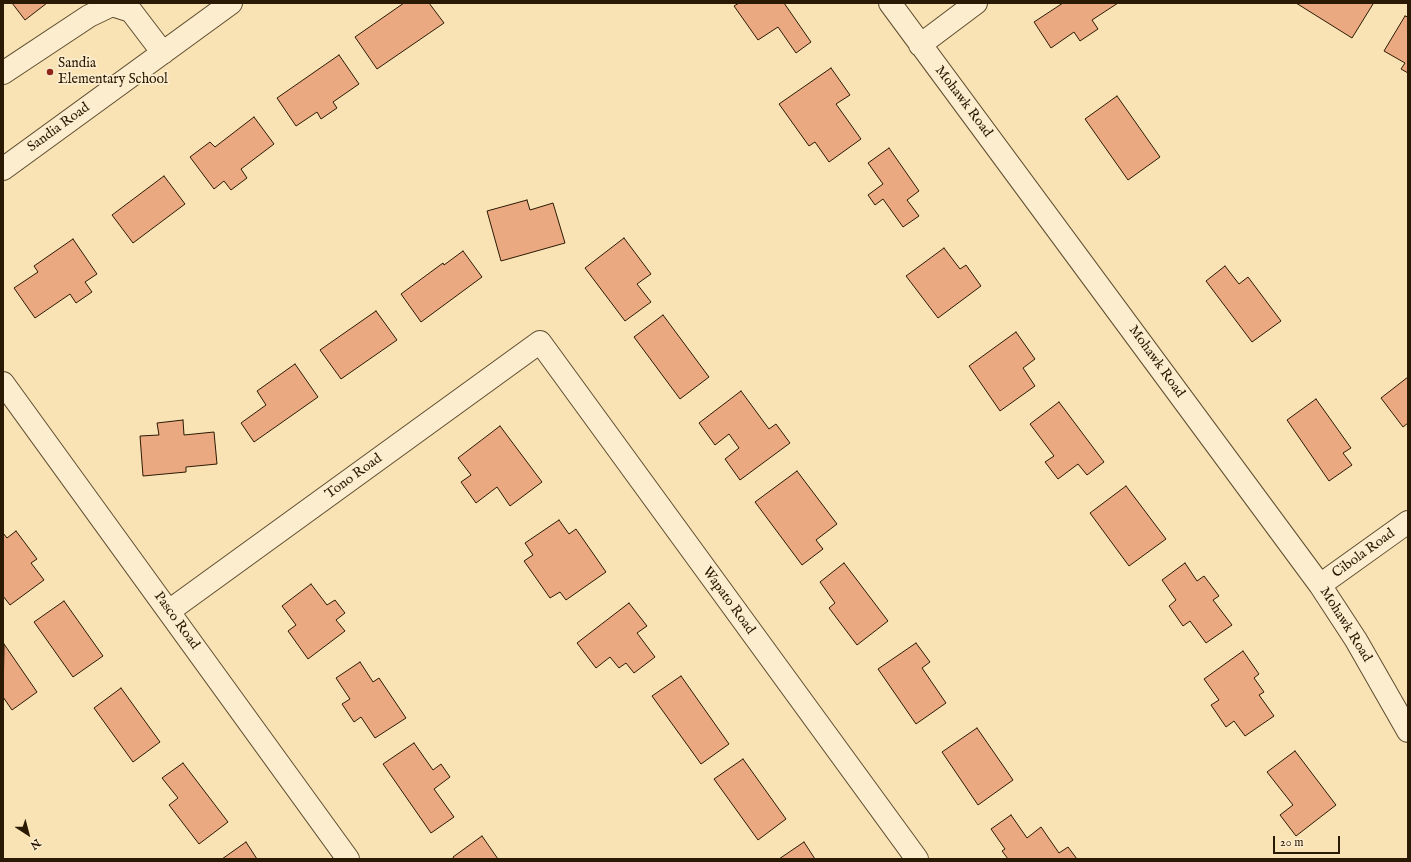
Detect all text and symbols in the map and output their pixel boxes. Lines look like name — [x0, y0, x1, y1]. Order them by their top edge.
place label: Sandia Elementary School — [58, 56, 168, 88]
street label: Mohawk Road — [931, 63, 995, 141]
marker: Sandia Elementary School — [45, 67, 55, 77]
street label: Sandia Road — [25, 100, 93, 156]
street label: Mohawk Road — [1124, 323, 1188, 401]
street label: Tono Road — [322, 451, 386, 503]
street label: Cibola Road — [1329, 526, 1399, 582]
street label: Wapato Road — [698, 564, 758, 638]
street label: Mohawk Road — [1315, 584, 1375, 666]
street label: Pasco Road — [149, 589, 203, 653]
north arrow — [8, 814, 48, 854]
scale bar — [1275, 828, 1342, 854]
text: N — [27, 835, 43, 852]
text: 20 m — [1280, 835, 1303, 850]

